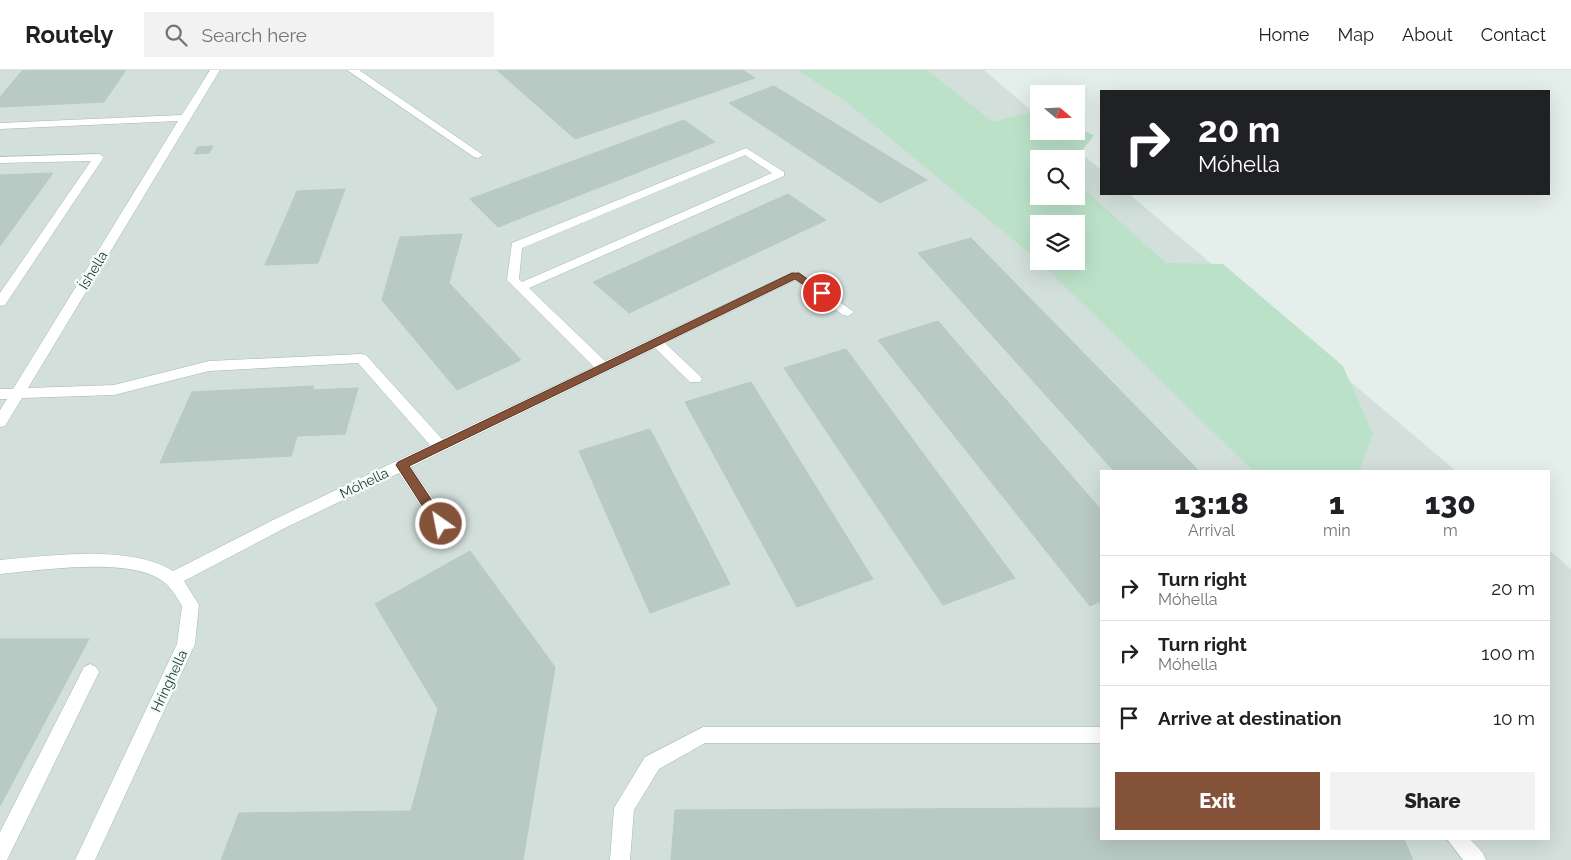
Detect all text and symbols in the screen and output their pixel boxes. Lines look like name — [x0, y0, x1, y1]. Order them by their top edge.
search box — [144, 12, 494, 57]
text: Routely — [25, 20, 114, 49]
icon: search — [162, 21, 190, 49]
text: Search here — [202, 24, 307, 46]
text: Home — [1258, 24, 1309, 45]
text: Map — [1337, 24, 1374, 45]
text: About — [1402, 24, 1453, 45]
text: Contact — [1481, 24, 1546, 45]
north arrow — [1030, 85, 1085, 140]
map controls — [1030, 85, 1085, 270]
text: 20 m — [1198, 109, 1280, 150]
icon: right — [1115, 110, 1180, 175]
button: search — [1030, 150, 1085, 205]
text: Móhella — [1198, 151, 1280, 177]
button: layers — [1030, 215, 1085, 270]
street label: Íshella — [75, 247, 111, 292]
pin — [801, 272, 843, 314]
icon: arrive — [808, 279, 836, 307]
street label: Móhella — [337, 464, 391, 502]
text: 13:18 — [1174, 486, 1249, 521]
text: 1 — [1329, 486, 1345, 521]
text: 130 — [1425, 486, 1476, 521]
position arrow — [414, 497, 466, 549]
text: Arrival — [1188, 521, 1235, 540]
text: min — [1323, 521, 1351, 540]
text: m — [1443, 521, 1458, 540]
text: Turn right — [1158, 568, 1247, 590]
icon: right — [1115, 574, 1143, 602]
text: 20 m — [1491, 577, 1535, 599]
text: Móhella — [1158, 590, 1218, 609]
text: Turn right — [1158, 633, 1247, 655]
icon: right — [1115, 639, 1143, 667]
text: 100 m — [1481, 642, 1535, 664]
street label: Hringhella — [148, 647, 190, 715]
text: Móhella — [1158, 655, 1218, 674]
icon: arrive — [1115, 704, 1143, 732]
text: Arrive at destination — [1158, 707, 1342, 729]
text: 10 m — [1493, 707, 1535, 729]
button: Exit — [1115, 772, 1320, 830]
button: Share — [1330, 772, 1535, 830]

